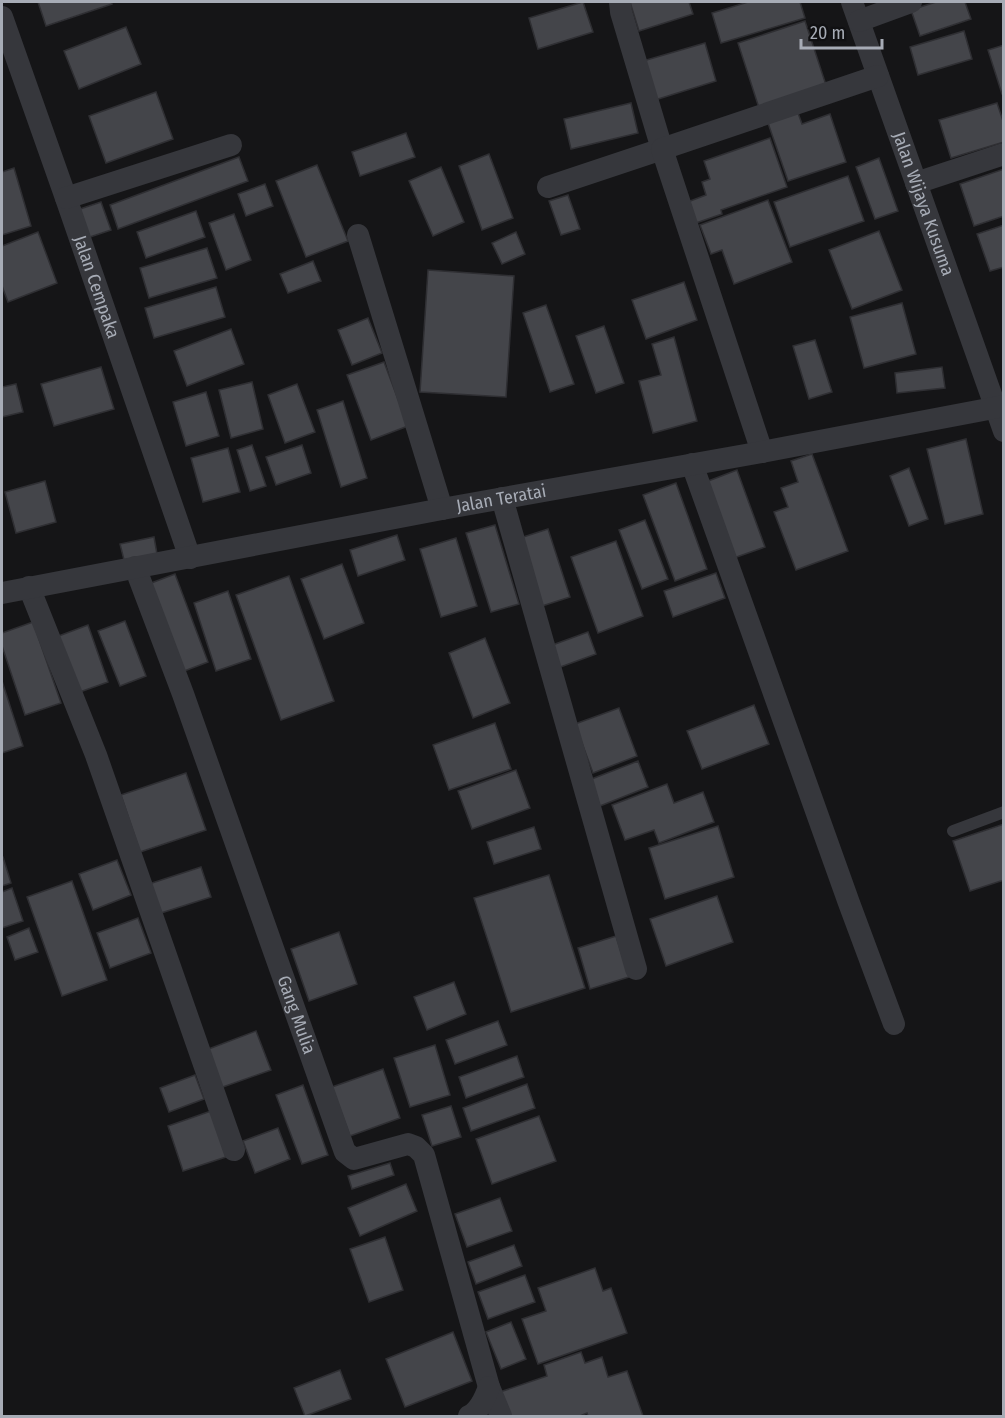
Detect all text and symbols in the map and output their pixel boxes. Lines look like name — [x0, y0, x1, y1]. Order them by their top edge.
scale bar — [801, 12, 882, 50]
text: 20 m — [810, 22, 845, 44]
street label: Jalan Wijaya Kusuma — [888, 129, 959, 279]
street label: Jalan Cempaka — [69, 232, 125, 341]
street label: Jalan Teratai — [455, 480, 548, 517]
street label: Gang Mulia — [272, 973, 321, 1057]

